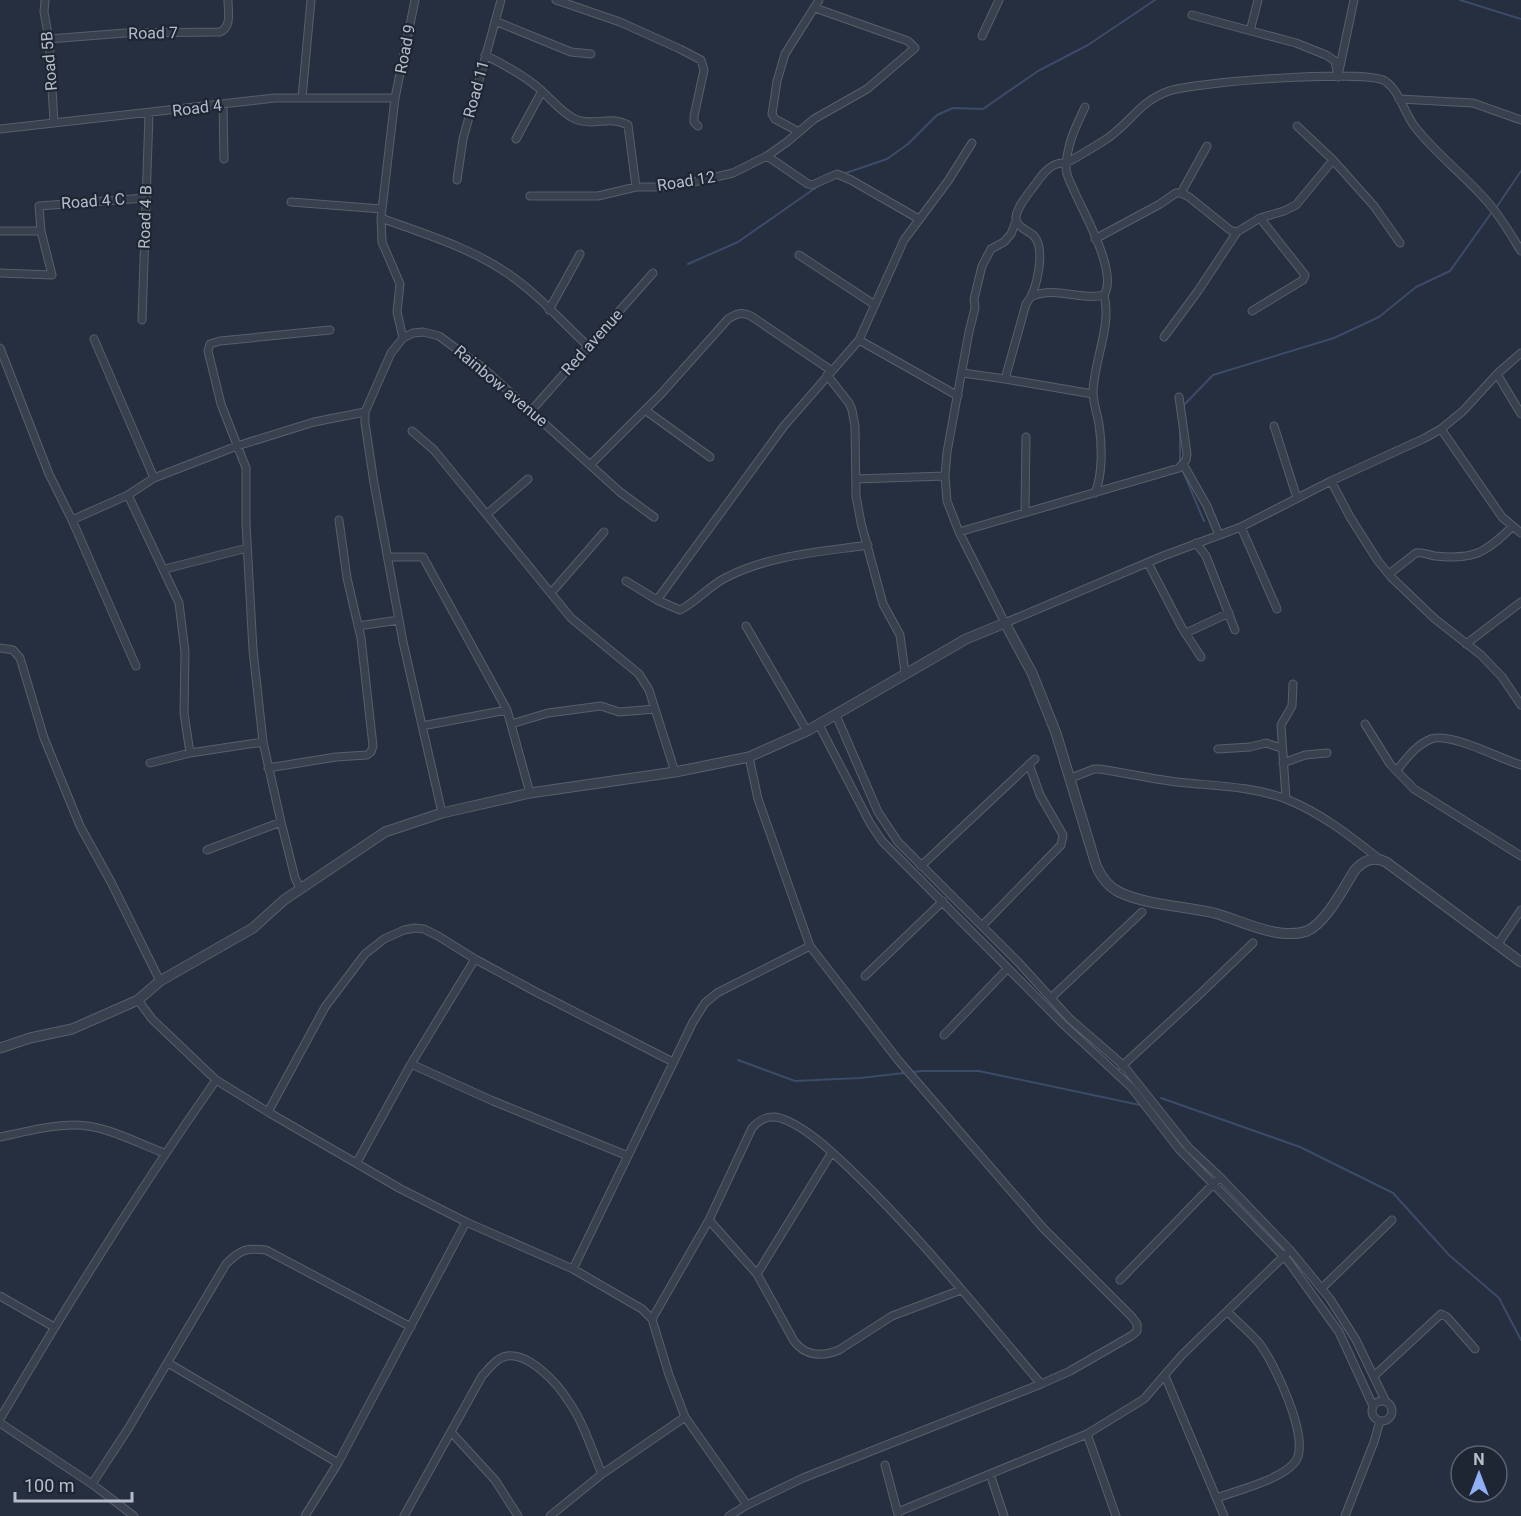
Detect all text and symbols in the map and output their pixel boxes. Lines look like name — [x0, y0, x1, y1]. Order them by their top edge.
street label: Road 7 — [128, 23, 178, 43]
street label: Road 9 — [391, 23, 419, 75]
street label: Road 5B — [37, 30, 61, 92]
street label: Road 11 — [459, 58, 493, 120]
street label: Road 4 — [171, 96, 223, 120]
street label: Road 12 — [656, 167, 716, 195]
street label: Road 4 B — [134, 185, 156, 249]
street label: Road 4 C — [60, 189, 126, 213]
street label: Red avenue — [557, 305, 627, 379]
street label: Rainbow avenue — [450, 341, 552, 431]
north arrow — [1449, 1444, 1509, 1504]
text: N — [1473, 1450, 1485, 1469]
scale bar — [15, 1465, 132, 1503]
text: 100 m — [24, 1475, 75, 1496]

